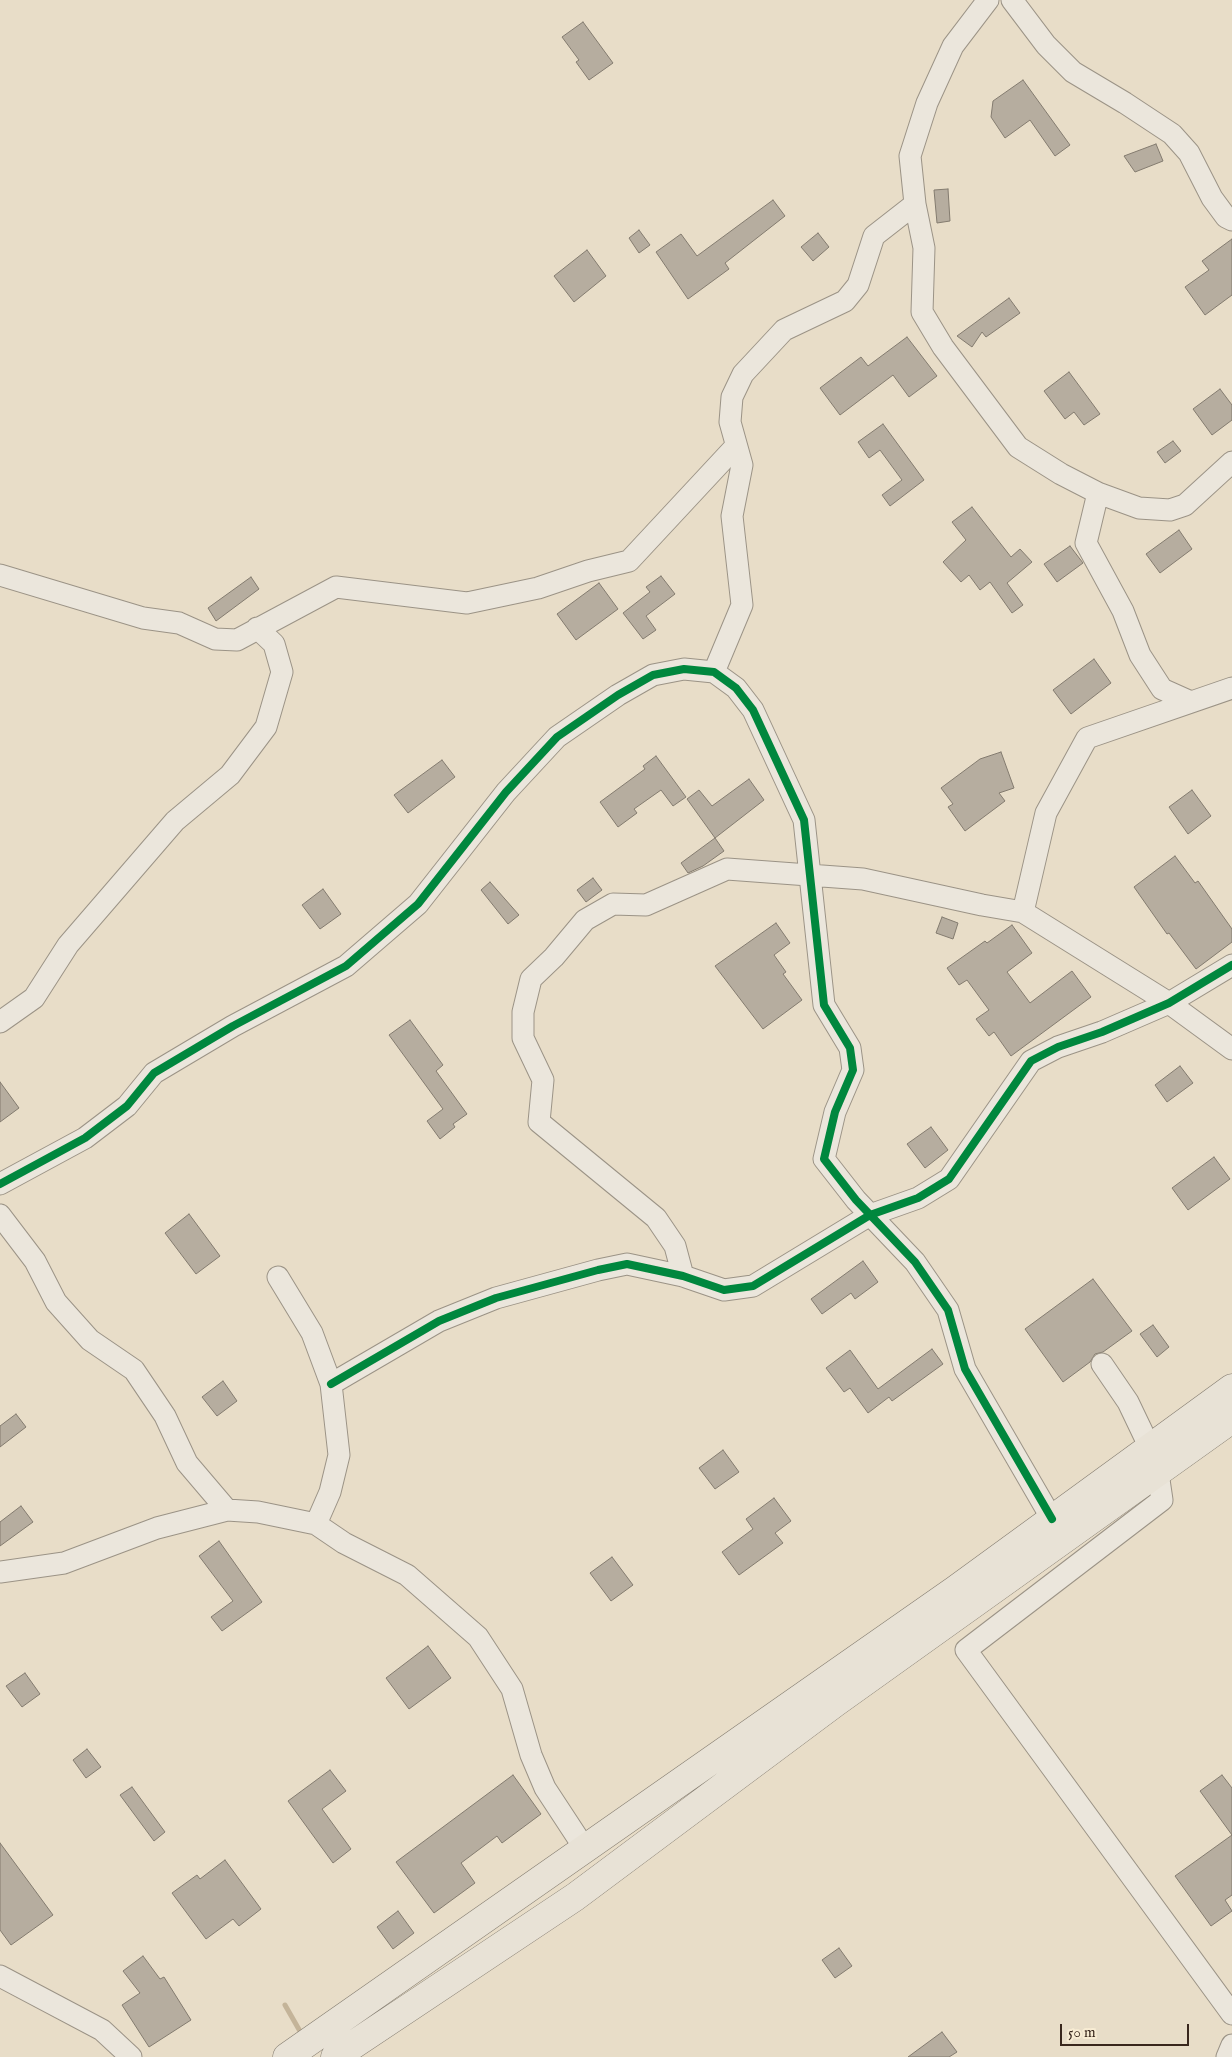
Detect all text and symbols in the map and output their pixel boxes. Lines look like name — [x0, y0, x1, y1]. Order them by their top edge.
scale bar — [1062, 2014, 1191, 2046]
text: 50 m — [1068, 2023, 1096, 2042]

